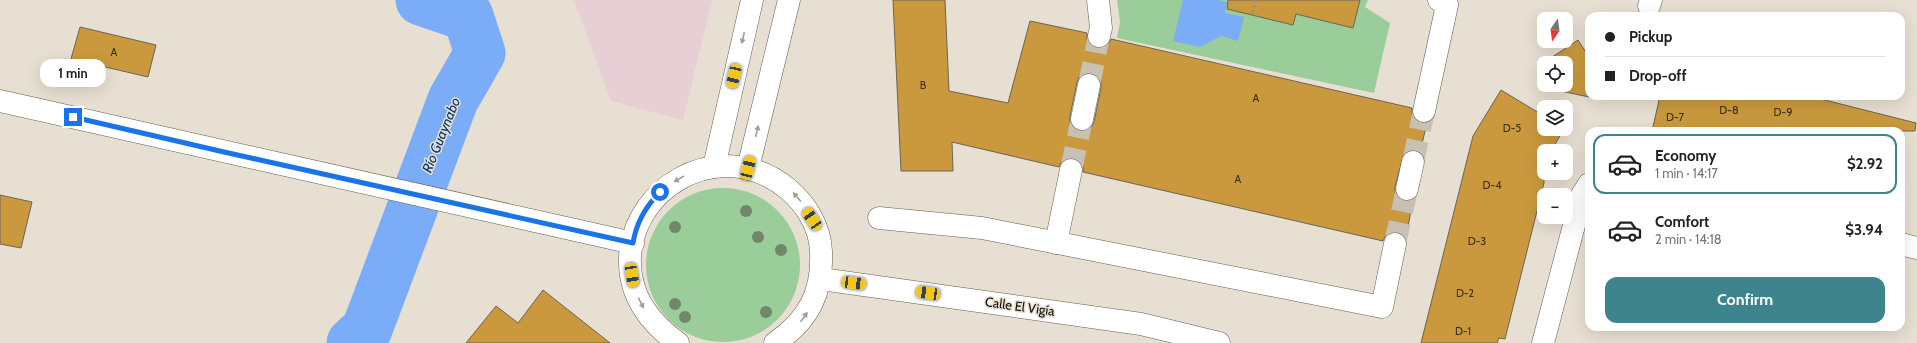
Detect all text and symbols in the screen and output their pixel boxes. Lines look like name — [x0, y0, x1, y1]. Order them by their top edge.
north arrow — [1537, 12, 1573, 48]
map controls — [1537, 12, 1573, 224]
text: Pickup — [1629, 28, 1672, 46]
one-way arrow — [740, 32, 746, 44]
house number: A — [111, 45, 118, 59]
button: locate — [1537, 56, 1573, 92]
callout: 1 min — [40, 59, 106, 87]
car — [725, 63, 743, 89]
text: 1 min — [58, 65, 88, 81]
text: Drop-off — [1629, 67, 1687, 85]
house number: B — [920, 78, 927, 92]
house number: A — [1253, 91, 1260, 105]
water label: Río Guaynabo — [418, 95, 464, 175]
button: layers — [1537, 100, 1573, 136]
house number: D-8 — [1719, 103, 1739, 117]
house number: D-9 — [1774, 105, 1792, 119]
route end — [64, 108, 82, 126]
house number: D-7 — [1666, 110, 1684, 124]
house number: D-5 — [1503, 121, 1521, 135]
one-way arrow — [755, 124, 761, 137]
button: + — [1537, 144, 1573, 180]
icon: car — [1607, 146, 1643, 182]
text: Economy — [1655, 147, 1716, 165]
car — [739, 155, 757, 181]
text: $2.92 — [1847, 155, 1883, 173]
text: 1 min · 14:17 — [1655, 165, 1718, 181]
house number: A — [1235, 172, 1242, 186]
one-way arrow — [673, 175, 685, 182]
house number: D-4 — [1482, 178, 1502, 192]
route start — [651, 183, 669, 201]
button: − — [1537, 188, 1573, 224]
one-way arrow — [792, 192, 801, 203]
car — [800, 206, 824, 232]
icon: car — [1607, 212, 1643, 248]
text: Comfort — [1655, 213, 1709, 231]
text: $3.94 — [1845, 221, 1883, 239]
text: 2 min · 14:18 — [1655, 231, 1722, 247]
house number: D-3 — [1468, 234, 1486, 248]
car — [624, 262, 640, 288]
car — [841, 276, 867, 290]
button: Confirm — [1605, 277, 1885, 323]
car — [915, 285, 941, 301]
house number: D-2 — [1456, 286, 1474, 300]
street label: Calle El Vigía — [984, 293, 1057, 319]
one-way arrow — [638, 298, 644, 309]
one-way arrow — [800, 312, 808, 322]
house number: D-1 — [1455, 324, 1471, 338]

